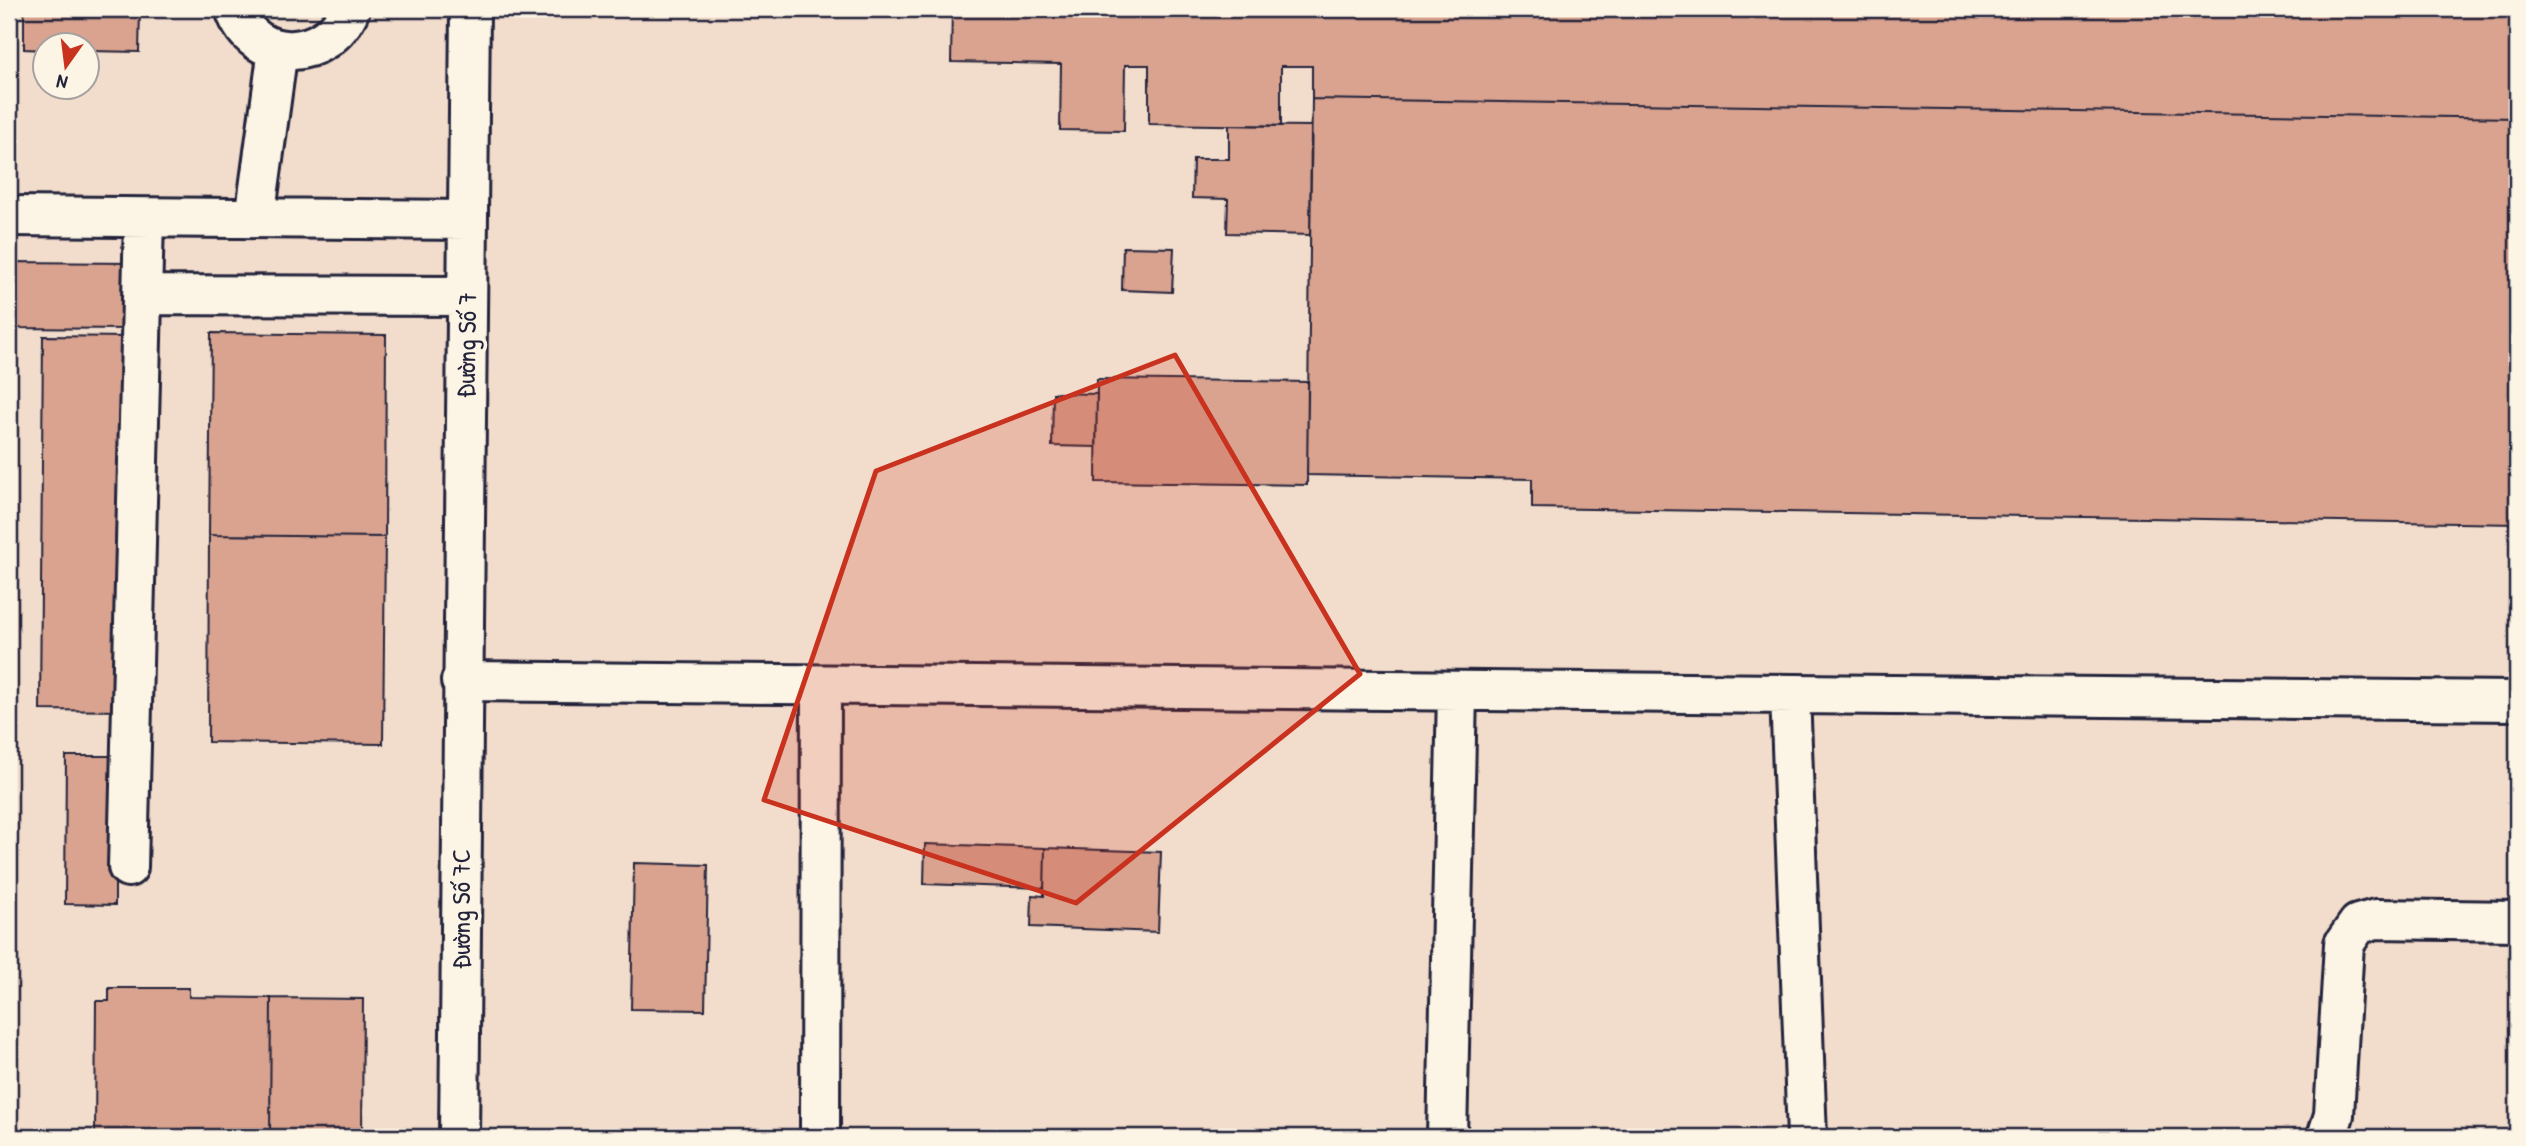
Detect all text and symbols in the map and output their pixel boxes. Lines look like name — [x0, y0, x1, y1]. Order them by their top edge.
north arrow — [32, 32, 102, 102]
text: N — [54, 69, 70, 96]
street label: Đường Số 7 — [448, 292, 484, 398]
street label: Đường Số 7C — [443, 849, 478, 969]

